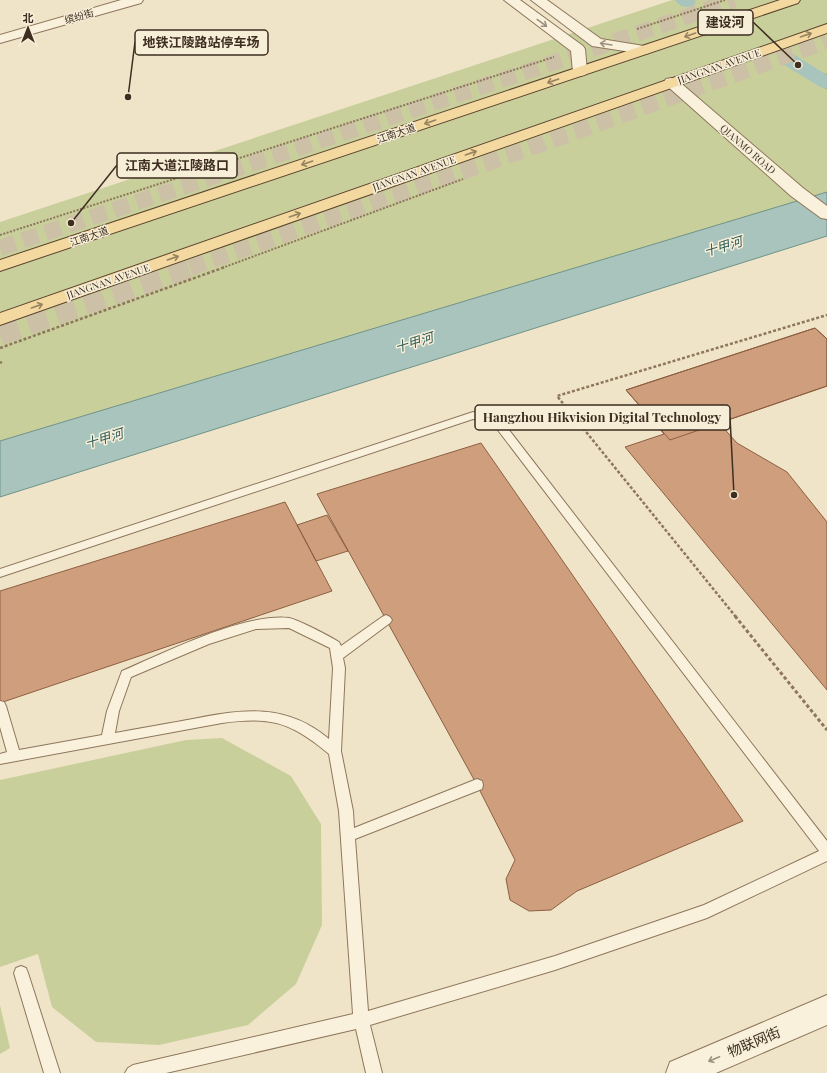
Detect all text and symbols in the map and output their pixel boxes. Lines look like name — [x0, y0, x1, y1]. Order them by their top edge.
street label: 缤纷街 — [63, 5, 95, 27]
north arrow — [8, 8, 48, 48]
text: 北 — [23, 10, 34, 25]
callout: 建设河 — [698, 10, 753, 35]
text: 建设河 — [705, 13, 745, 30]
one-way arrow — [537, 19, 548, 27]
callout: 地铁江陵路站停车场 — [135, 30, 268, 55]
one-way arrow — [800, 31, 813, 38]
one-way arrow — [683, 32, 696, 39]
text: 地铁江陵路站停车场 — [142, 33, 260, 50]
one-way arrow — [599, 40, 612, 48]
street label: JIANGNAN AVENUE — [675, 45, 763, 87]
one-way arrow — [547, 78, 560, 85]
one-way arrow — [423, 119, 436, 126]
street label: 江南大道 — [375, 120, 417, 146]
street label: QIANMO ROAD — [717, 121, 779, 177]
one-way arrow — [464, 149, 477, 156]
street label: JIANGNAN AVENUE — [370, 152, 458, 194]
callout: 江南大道江陵路口 — [117, 153, 237, 178]
text: 江南大道江陵路口 — [125, 156, 229, 173]
one-way arrow — [301, 160, 313, 168]
one-way arrow — [289, 210, 301, 218]
street label: 江南大道 — [68, 223, 110, 249]
water label: 十甲河 — [702, 231, 747, 259]
one-way arrow — [166, 254, 179, 261]
street label: JIANGNAN AVENUE — [64, 260, 152, 302]
one-way arrow — [30, 301, 42, 309]
water label: 十甲河 — [393, 327, 438, 355]
callout: Hangzhou Hikvision Digital Technology — [475, 405, 730, 430]
text: Hangzhou Hikvision Digital Technology — [483, 408, 722, 425]
water label: 十甲河 — [83, 423, 128, 451]
street label: 物联网街 — [724, 1022, 783, 1061]
one-way arrow — [708, 1056, 720, 1063]

